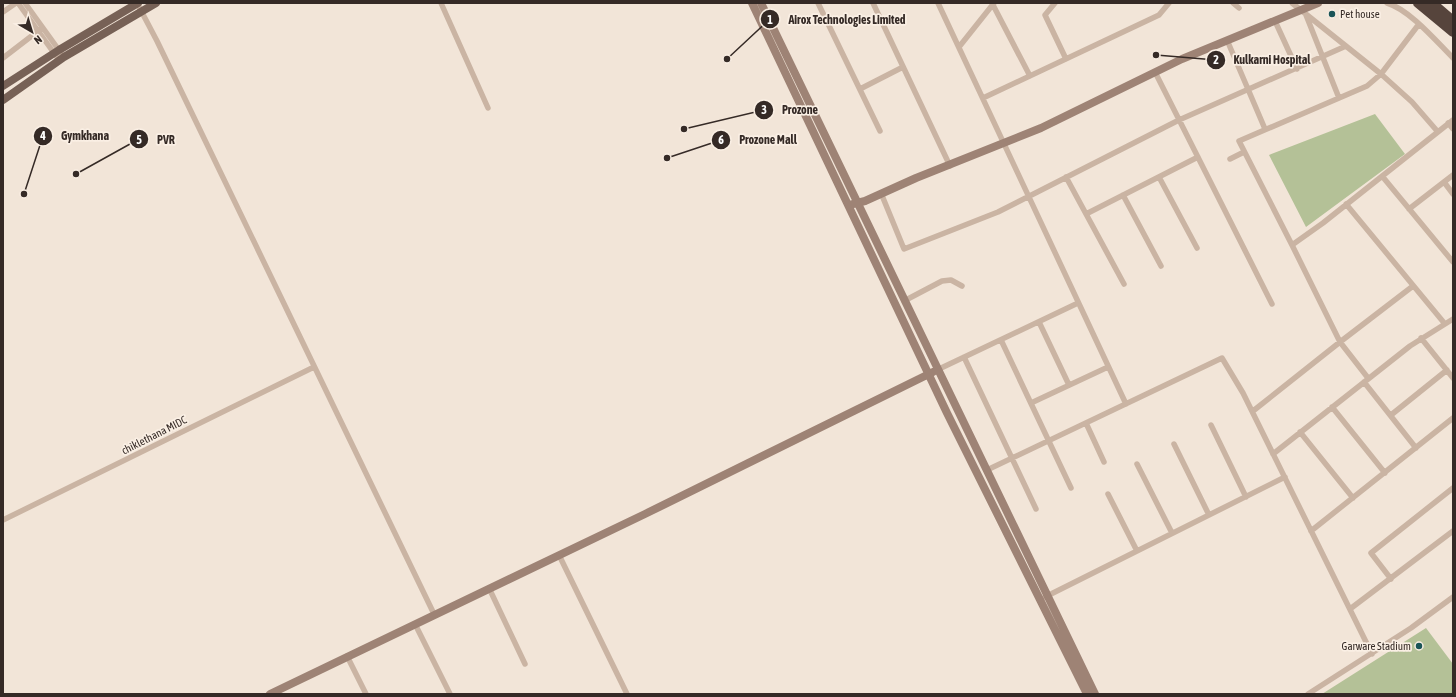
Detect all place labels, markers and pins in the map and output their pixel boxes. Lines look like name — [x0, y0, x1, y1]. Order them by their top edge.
callout: Airox Technologies Limited — [760, 7, 913, 31]
place label: Pet house — [1340, 8, 1380, 20]
marker: Pet house — [1327, 9, 1337, 19]
callout: Kulkarni Hospital — [1206, 48, 1319, 72]
callout: Prozone — [754, 98, 826, 122]
callout: Gymkhana — [33, 124, 117, 148]
callout: PVR — [129, 127, 183, 151]
callout: Prozone Mall — [711, 128, 805, 152]
place label: Garware Stadium — [1342, 640, 1411, 652]
marker: Garware Stadium — [1414, 641, 1424, 651]

